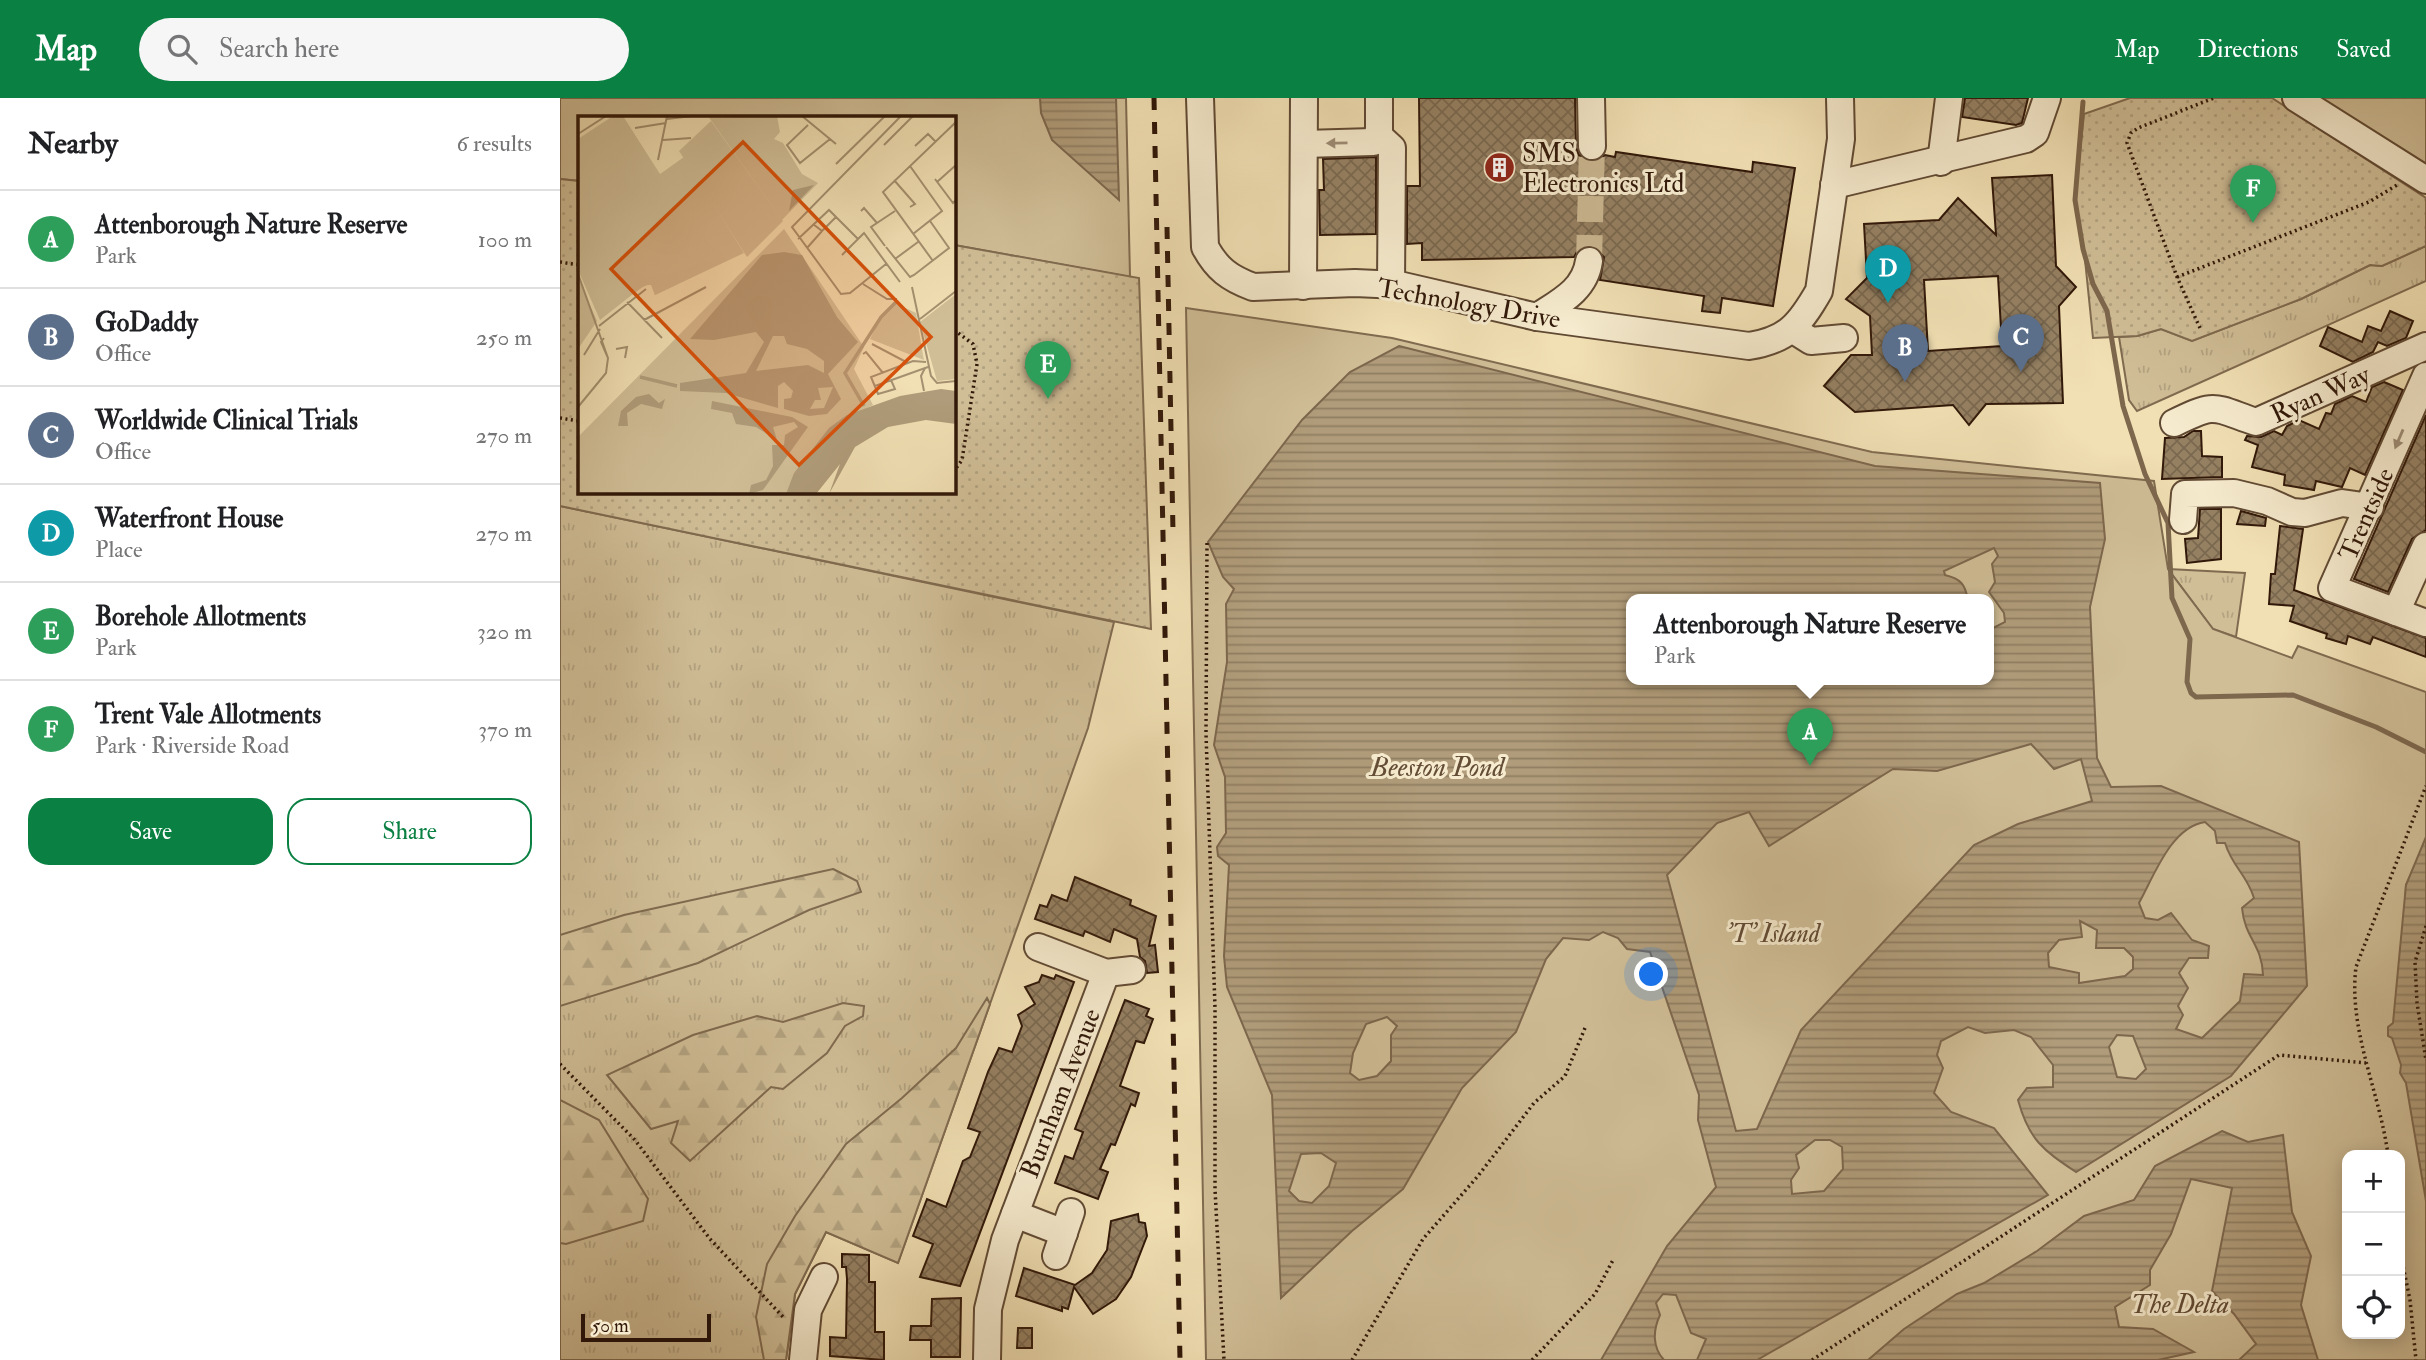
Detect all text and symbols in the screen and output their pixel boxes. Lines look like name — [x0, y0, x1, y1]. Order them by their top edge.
search box — [139, 18, 629, 81]
text: Map — [35, 29, 97, 70]
icon: search — [163, 30, 201, 68]
text: Search here — [219, 33, 339, 65]
text: Map — [2114, 34, 2159, 65]
text: Directions — [2197, 34, 2298, 65]
text: Saved — [2336, 34, 2391, 65]
inset map — [578, 116, 956, 494]
text: Nearby — [28, 125, 118, 162]
text: 6 results — [457, 129, 532, 158]
one-way arrow — [1326, 137, 1348, 149]
place label: SMS Electronics Ltd — [1522, 138, 1684, 200]
building icon: SMS Electronics Ltd — [1482, 151, 1516, 185]
pin: F — [2230, 165, 2276, 223]
text: Attenborough Nature Reserve — [95, 209, 407, 241]
text: A — [44, 225, 58, 254]
text: 100 m — [478, 225, 532, 254]
text: Park — [95, 241, 137, 270]
pin: D — [1865, 245, 1911, 303]
street label: Technology Drive — [1375, 272, 1563, 336]
text: GoDaddy — [95, 307, 198, 339]
pin: C — [1998, 314, 2044, 372]
text: B — [43, 323, 59, 352]
text: 250 m — [476, 323, 532, 352]
pin: B — [1882, 324, 1928, 382]
text: Office — [95, 339, 151, 368]
pin: E — [1025, 341, 1071, 399]
street label: Ryan Way — [2266, 359, 2375, 431]
text: Worldwide Clinical Trials — [95, 405, 358, 437]
text: C — [43, 421, 59, 450]
text: 270 m — [475, 421, 532, 450]
one-way arrow — [2394, 428, 2405, 449]
text: Office — [95, 437, 151, 466]
street label: Trentside — [2332, 463, 2402, 566]
text: Waterfront House — [95, 503, 283, 535]
text: D — [42, 519, 60, 548]
text: 270 m — [475, 519, 532, 548]
text: Place — [95, 535, 143, 564]
popup — [1626, 594, 1994, 685]
text: Borehole Allotments — [95, 601, 306, 633]
text: Attenborough Nature Reserve — [1654, 609, 1966, 641]
text: E — [43, 617, 59, 646]
text: 320 m — [477, 617, 532, 646]
text: Park — [95, 633, 137, 662]
text: Park — [1654, 641, 1696, 670]
text: Trent Vale Allotments — [95, 699, 321, 731]
pin: A — [1787, 708, 1833, 766]
text: F — [44, 715, 58, 744]
text: 370 m — [478, 715, 532, 744]
text: Park · Riverside Road — [95, 731, 289, 760]
water label: Beeston Pond — [1368, 750, 1506, 785]
button: Save — [28, 798, 273, 865]
button: Share — [287, 798, 532, 865]
park label: 'T' Island — [1726, 918, 1822, 950]
your location — [1634, 957, 1668, 991]
street label: Burnham Avenue — [1014, 1004, 1108, 1183]
map controls — [2342, 1150, 2405, 1339]
button: + — [2342, 1150, 2405, 1213]
button: − — [2342, 1213, 2405, 1276]
button: locate — [2342, 1276, 2405, 1339]
park label: The Delta — [2131, 1289, 2229, 1321]
scale bar — [581, 1311, 710, 1343]
text: 50 m — [592, 1314, 629, 1338]

